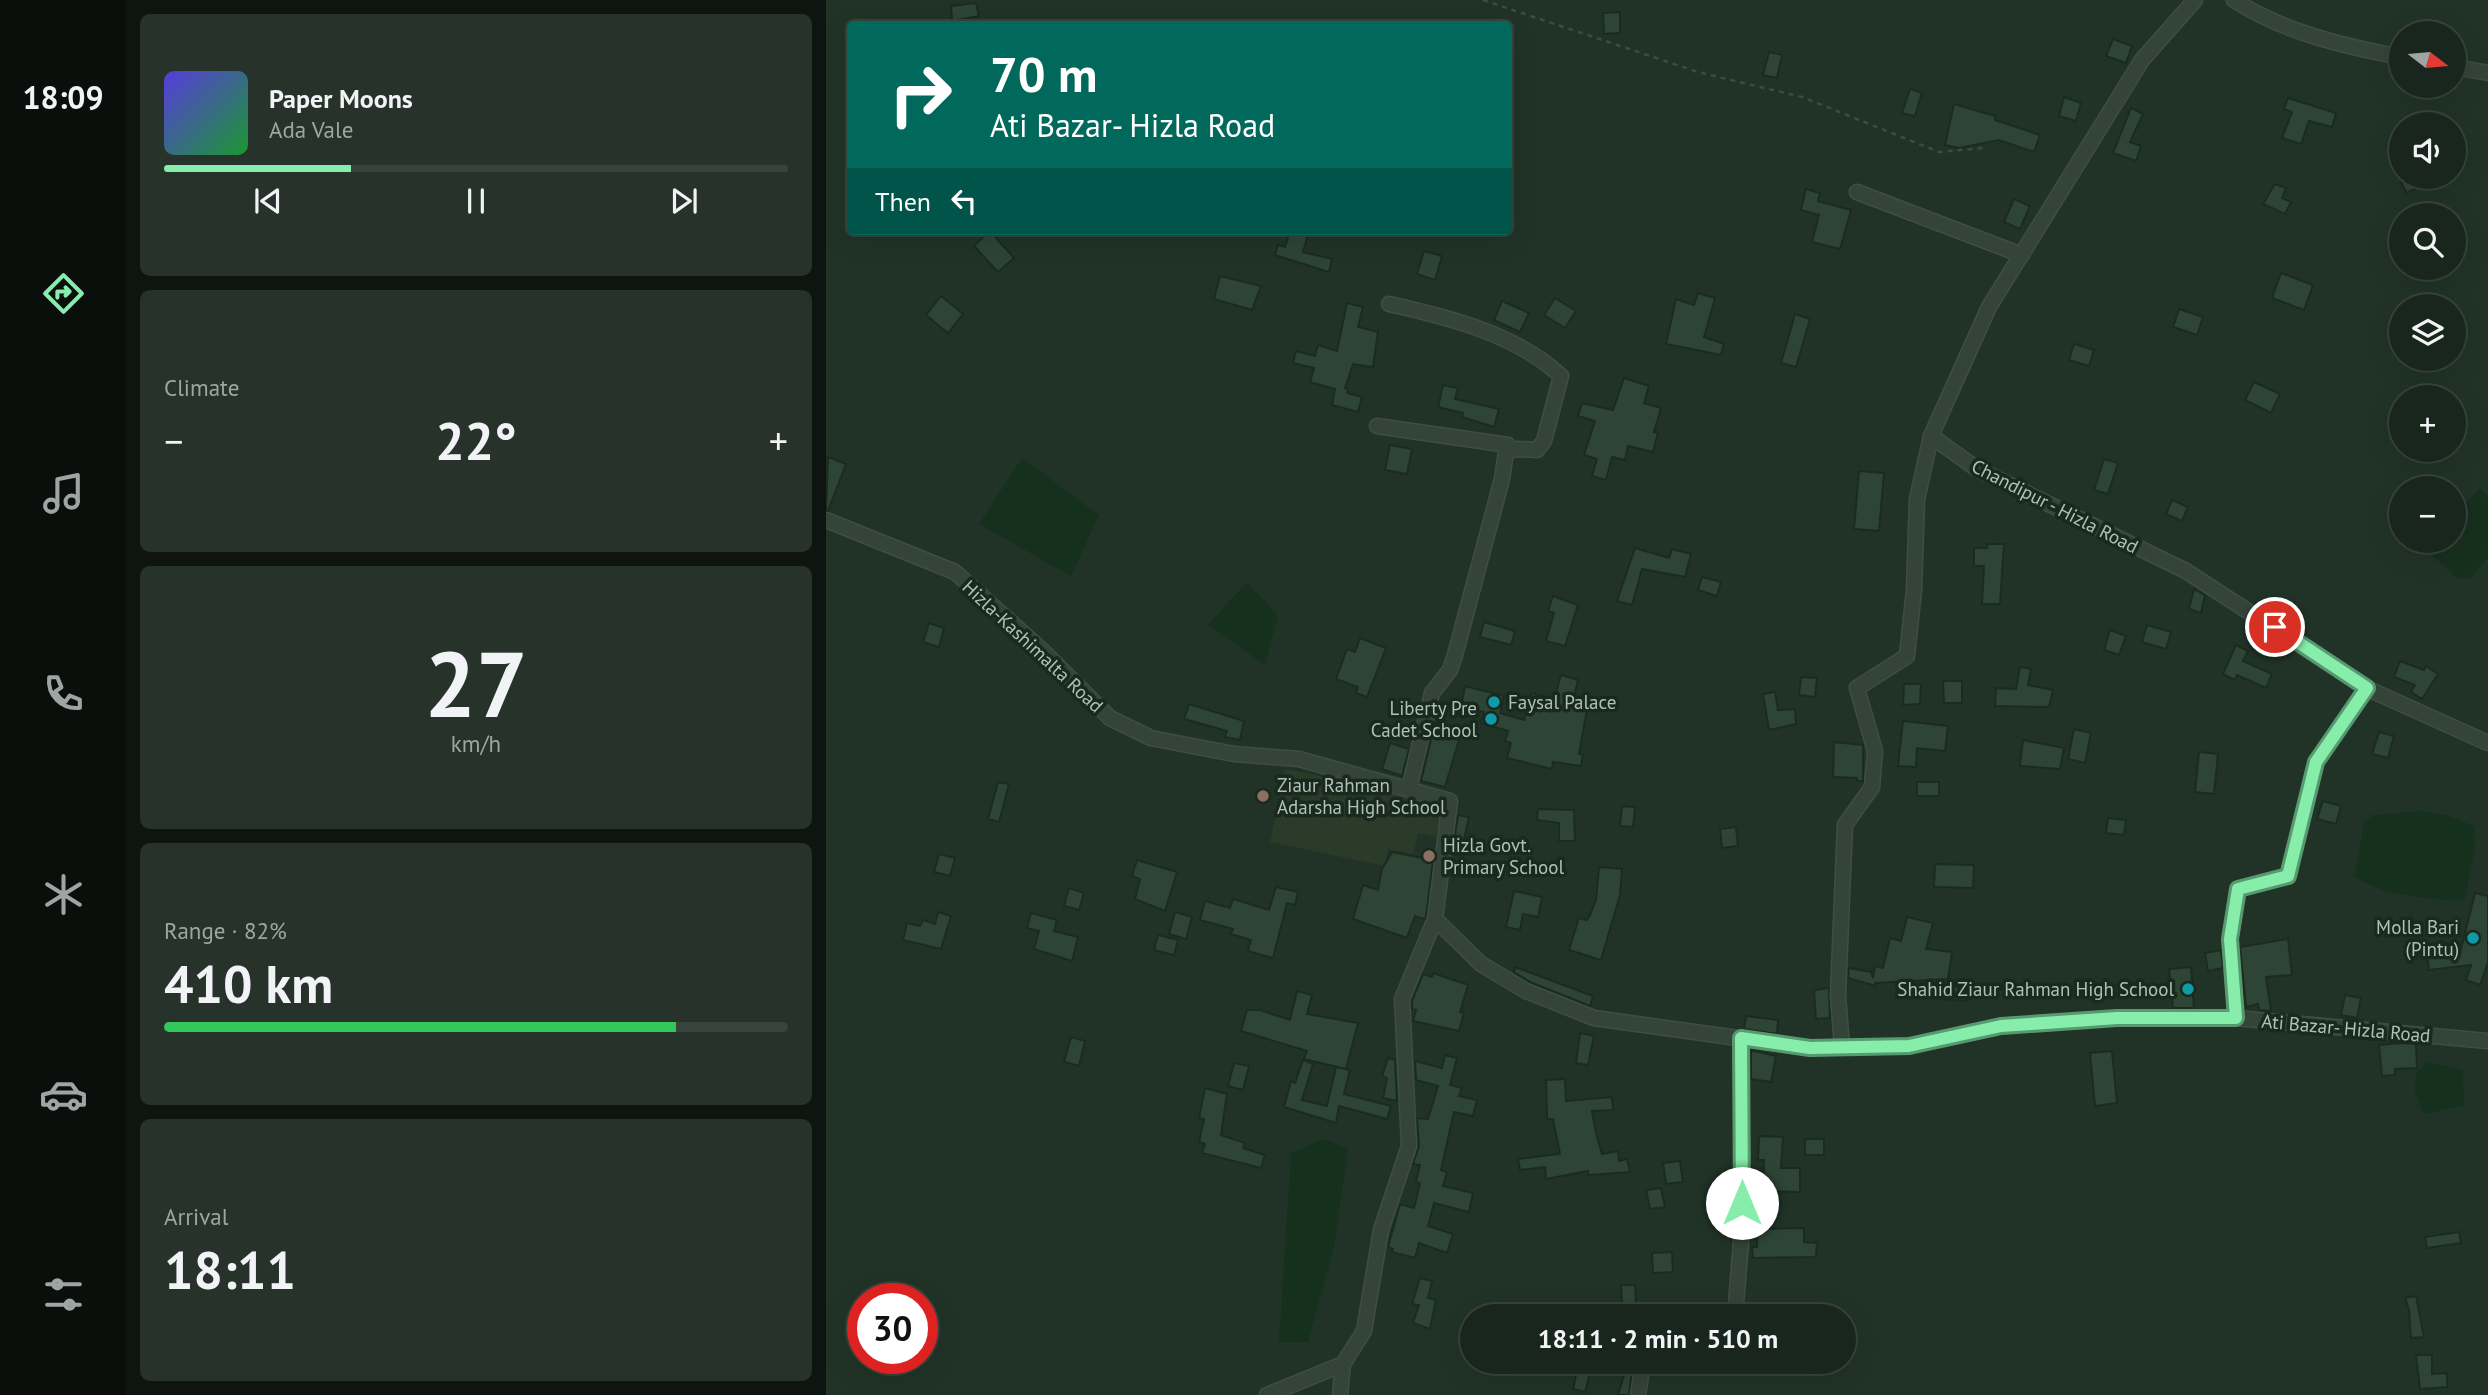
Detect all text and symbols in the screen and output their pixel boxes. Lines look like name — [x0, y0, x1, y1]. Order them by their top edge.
north arrow — [2389, 21, 2466, 98]
map controls — [2389, 21, 2466, 553]
text: 70 m — [990, 42, 1097, 106]
icon: right — [875, 49, 966, 140]
text: 18:09 — [22, 76, 104, 118]
text: Paper Moons — [269, 82, 413, 115]
text: Ati Bazar- Hizla Road — [990, 104, 1275, 146]
button: sound — [2389, 112, 2466, 189]
text: Ada Vale — [269, 115, 353, 144]
icon: previous — [249, 182, 287, 220]
icon: pause — [457, 182, 495, 220]
icon: next — [665, 182, 703, 220]
icon: left — [945, 182, 983, 220]
text: Then — [875, 185, 931, 218]
button: search — [2389, 203, 2466, 280]
icon: directions — [39, 269, 88, 318]
button: layers — [2389, 294, 2466, 371]
text: Climate — [164, 373, 239, 402]
button: + — [2389, 385, 2466, 462]
text: 22° — [435, 407, 517, 474]
text: − — [164, 416, 183, 465]
text: + — [769, 416, 788, 465]
street label: Chandipur - Hizla Road — [1968, 454, 2142, 558]
icon: music — [39, 469, 88, 518]
button: − — [2389, 476, 2466, 553]
street label: Hizla-Kashimalta Road — [958, 575, 1108, 717]
pin — [2245, 597, 2305, 657]
icon: arrive — [2256, 608, 2294, 646]
text: 27 — [424, 624, 528, 742]
icon: phone — [39, 669, 88, 718]
place label: Faysal Palace — [1508, 690, 1616, 714]
marker: Faysal Palace — [1486, 694, 1502, 710]
place label: Liberty Pre Cadet School — [1371, 696, 1477, 742]
marker: Liberty Pre Cadet School — [1483, 711, 1499, 727]
text: km/h — [451, 729, 501, 758]
place label: Ziaur Rahman Adarsha High School — [1277, 773, 1446, 819]
marker: Ziaur Rahman Adarsha High School — [1255, 788, 1271, 804]
place label: Hizla Govt. Primary School — [1443, 833, 1564, 879]
marker: Hizla Govt. Primary School — [1421, 848, 1437, 864]
icon: climate — [39, 870, 88, 919]
place label: Molla Bari (Pintu) — [2376, 915, 2459, 961]
text: Range · 82% — [164, 916, 287, 945]
marker: Molla Bari (Pintu) — [2465, 930, 2481, 946]
text: 410 km — [164, 950, 333, 1017]
place label: Shahid Ziaur Rahman High School — [1897, 977, 2174, 1001]
marker: Shahid Ziaur Rahman High School — [2180, 981, 2196, 997]
street label: Ati Bazar- Hizla Road — [2261, 1009, 2431, 1047]
icon: car — [39, 1070, 88, 1119]
position arrow — [1705, 1166, 1779, 1240]
text: Arrival — [164, 1202, 228, 1231]
text: 18:11 — [164, 1236, 296, 1303]
icon: filters — [39, 1270, 88, 1319]
speed limit sign: 30 — [847, 1283, 938, 1374]
text: 18:11 · 2 min · 510 m — [1538, 1322, 1778, 1355]

